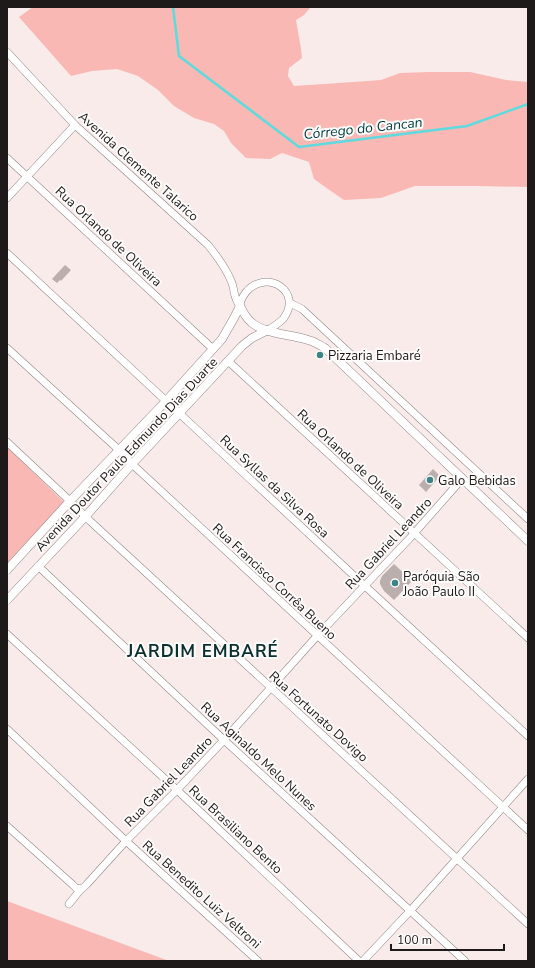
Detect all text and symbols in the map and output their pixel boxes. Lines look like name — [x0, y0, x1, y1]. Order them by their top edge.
street label: Avenida Clemente Talarico — [74, 108, 202, 226]
water label: Córrego do Cancan — [303, 113, 424, 144]
street label: Rua Orlando de Oliveira — [51, 182, 166, 291]
place label: Pizzaria Embaré — [328, 347, 421, 365]
marker: Pizzaria Embaré — [315, 350, 325, 360]
street label: Avenida Doutor Paulo Edmundo Dias Duarte — [32, 354, 222, 556]
street label: Rua Orlando de Oliveira — [293, 405, 408, 514]
street label: Rua Syllas da Silva Rosa — [216, 431, 333, 542]
place label: Galo Bebidas — [438, 472, 516, 490]
marker: Galo Bebidas — [425, 475, 435, 485]
street label: Rua Gabriel Leandro — [341, 494, 436, 594]
street label: Rua Francisco Corrêa Bueno — [208, 519, 340, 644]
place label: Paróquia São João Paulo II — [402, 568, 480, 601]
marker: Paróquia São João Paulo II — [390, 578, 400, 588]
district label: JARDIM EMBARÉ — [126, 640, 279, 663]
street label: Rua Fortunato Dovigo — [265, 667, 372, 766]
street label: Rua Aginaldo Melo Nunes — [196, 698, 320, 815]
street label: Rua Gabriel Leandro — [121, 732, 217, 831]
street label: Rua Brasiliano Bento — [184, 781, 286, 878]
street label: Rua Benedito Luiz Veltroni — [138, 837, 265, 953]
scale bar — [391, 926, 504, 952]
text: 100 m — [397, 932, 432, 948]

